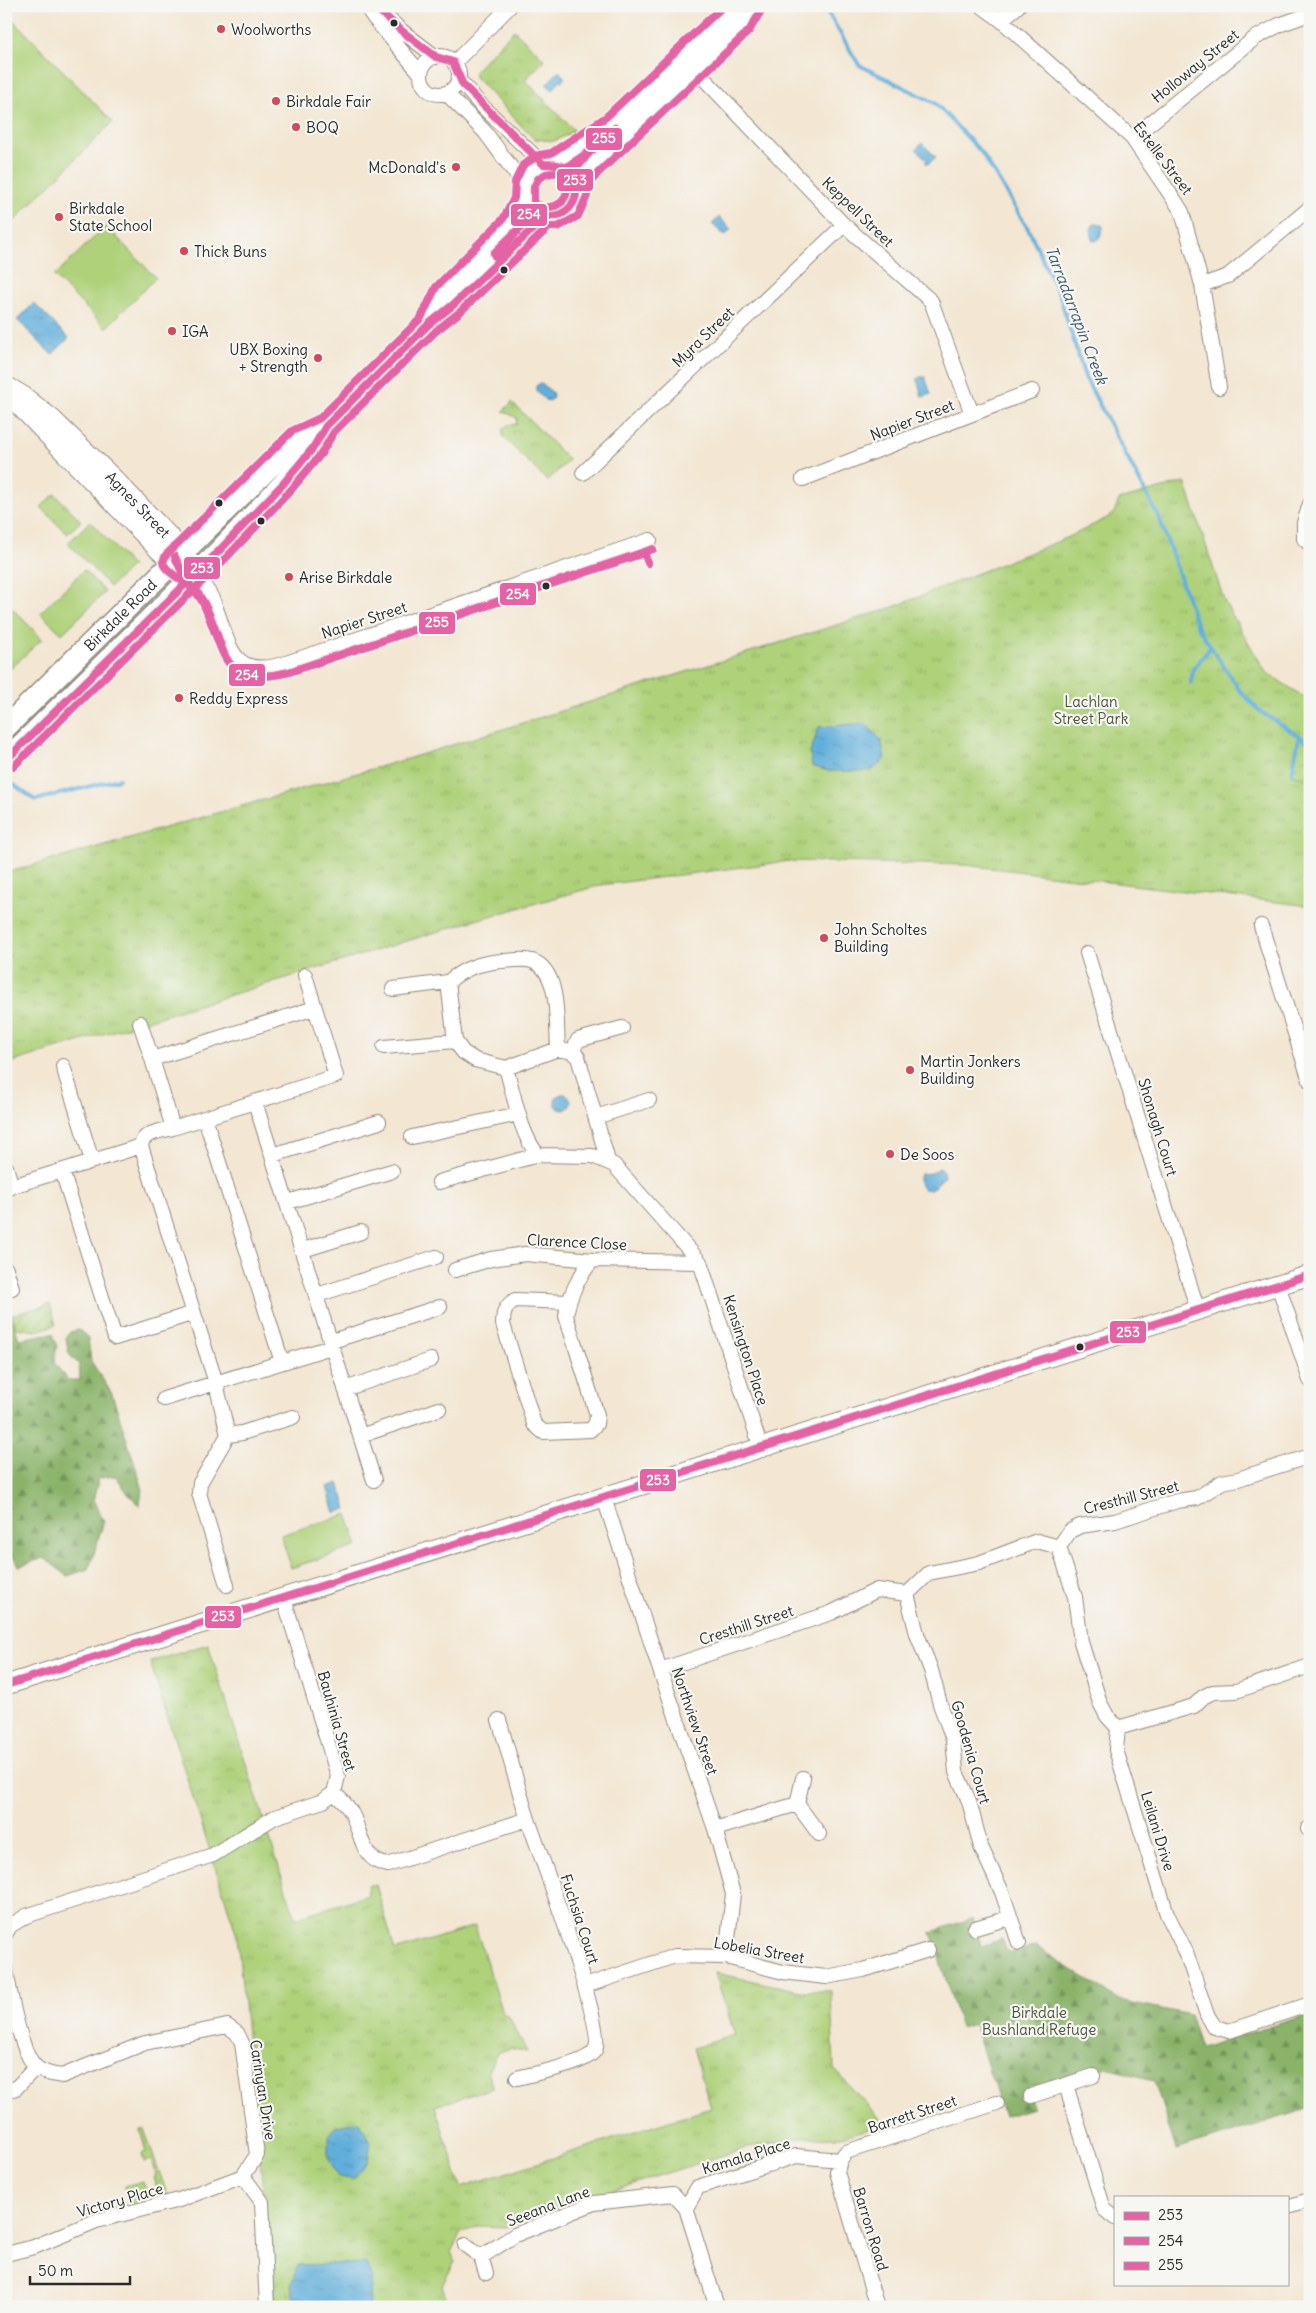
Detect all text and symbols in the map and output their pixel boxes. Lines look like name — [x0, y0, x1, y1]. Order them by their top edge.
unlabelled marker — [389, 18, 399, 28]
place label: Woolworths — [231, 20, 311, 39]
marker: Woolworths — [215, 23, 227, 35]
street label: Holloway Street — [1148, 25, 1242, 107]
place label: Birkdale Fair — [286, 92, 371, 111]
marker: Birkdale Fair — [270, 95, 282, 107]
place label: BOQ — [306, 118, 339, 137]
street label: Estelle Street — [1129, 118, 1197, 198]
marker: BOQ — [290, 121, 302, 133]
line badge: 255 — [585, 127, 623, 151]
text: 255 — [592, 129, 616, 147]
place label: McDonald's — [368, 158, 446, 177]
marker: McDonald's — [450, 161, 462, 173]
line badge: 253 — [556, 168, 594, 192]
text: 253 — [563, 171, 587, 189]
street label: Keppell Street — [818, 173, 898, 251]
place label: Birkdale State School — [69, 199, 152, 235]
line badge: 254 — [510, 203, 548, 227]
text: 254 — [517, 205, 541, 223]
marker: Birkdale State School — [53, 211, 65, 223]
place label: Thick Buns — [194, 242, 267, 261]
water label: Tarradarrapin Creek — [1041, 243, 1113, 389]
marker: Thick Buns — [178, 245, 190, 257]
unlabelled marker — [499, 265, 509, 275]
street label: Myra Street — [668, 303, 738, 371]
place label: IGA — [182, 322, 209, 341]
marker: IGA — [166, 325, 178, 337]
place label: UBX Boxing + Strength — [229, 340, 308, 376]
marker: UBX Boxing + Strength — [312, 352, 324, 364]
street label: Napier Street — [867, 395, 957, 445]
street label: Agnes Street — [102, 467, 175, 542]
unlabelled marker — [214, 498, 224, 508]
unlabelled marker — [256, 516, 266, 526]
line badge: 253 — [183, 556, 221, 580]
text: 253 — [190, 559, 214, 577]
place label: Arise Birkdale — [299, 568, 392, 587]
marker: Arise Birkdale — [283, 571, 295, 583]
street label: Birkdale Road — [80, 575, 160, 655]
unlabelled marker — [541, 581, 551, 591]
line badge: 254 — [499, 582, 537, 606]
text: 254 — [506, 585, 530, 603]
street label: Napier Street — [319, 597, 409, 643]
line badge: 255 — [418, 611, 456, 635]
text: 255 — [425, 613, 449, 631]
line badge: 254 — [228, 663, 266, 687]
text: 254 — [235, 666, 259, 684]
place label: Reddy Express — [189, 689, 288, 708]
marker: Reddy Express — [173, 692, 185, 704]
park label: Lachlan Street Park — [1054, 692, 1129, 728]
place label: John Scholtes Building — [834, 920, 927, 956]
marker: John Scholtes Building — [818, 932, 830, 944]
place label: Martin Jonkers Building — [920, 1052, 1021, 1088]
marker: Martin Jonkers Building — [904, 1064, 916, 1076]
street label: Shonagh Court — [1134, 1076, 1182, 1178]
place label: De Soos — [900, 1145, 954, 1164]
marker: De Soos — [884, 1148, 896, 1160]
street label: Clarence Close — [527, 1230, 627, 1254]
street label: Kensington Place — [719, 1292, 773, 1408]
line badge: 253 — [1109, 1320, 1147, 1344]
text: 253 — [1116, 1323, 1140, 1341]
unlabelled marker — [1075, 1342, 1085, 1352]
line badge: 253 — [639, 1468, 677, 1492]
text: 253 — [646, 1471, 670, 1489]
street label: Cresthill Street — [1081, 1476, 1181, 1518]
street label: Cresthill Street — [697, 1601, 795, 1649]
line badge: 253 — [204, 1605, 242, 1629]
text: 253 — [211, 1607, 235, 1625]
street label: Northview Street — [668, 1665, 722, 1777]
street label: Bauhinia Street — [314, 1669, 360, 1773]
street label: Goodenia Court — [947, 1698, 995, 1806]
street label: Leilani Drive — [1137, 1789, 1179, 1873]
street label: Fuchsia Court — [557, 1872, 603, 1966]
street label: Lobelia Street — [712, 1933, 806, 1967]
park label: Birkdale Bushland Refuge — [982, 2003, 1096, 2039]
street label: Carinyan Drive — [246, 2039, 280, 2141]
street label: Barrett Street — [865, 2091, 959, 2137]
street label: Kamala Place — [700, 2134, 792, 2178]
street label: Victory Place — [75, 2179, 165, 2221]
street label: Seeana Lane — [504, 2181, 592, 2231]
street label: Barron Road — [849, 2185, 893, 2273]
legend — [1114, 2196, 1288, 2286]
text: 253 — [1158, 2205, 1183, 2224]
text: 254 — [1158, 2231, 1184, 2250]
scale bar — [30, 2253, 130, 2285]
text: 255 — [1158, 2255, 1183, 2274]
text: 50 m — [38, 2261, 73, 2280]

